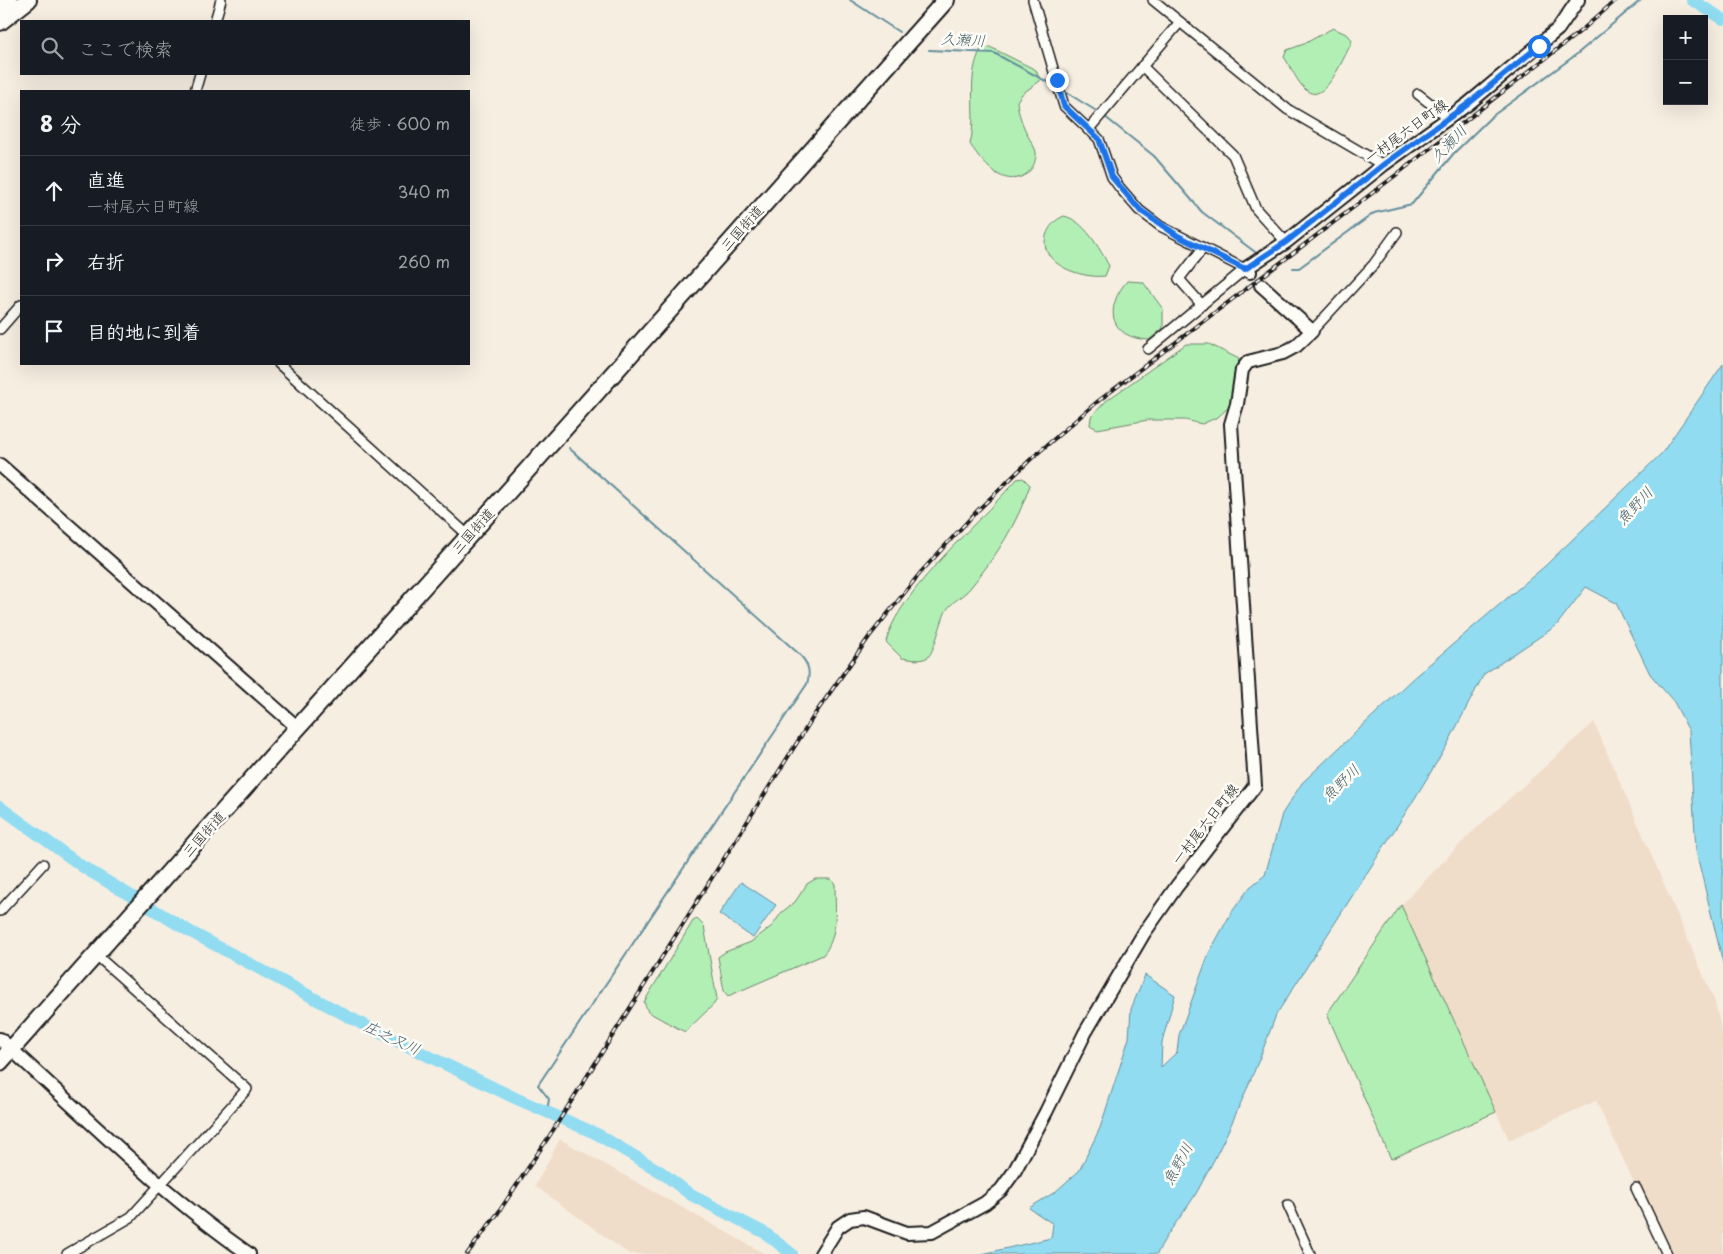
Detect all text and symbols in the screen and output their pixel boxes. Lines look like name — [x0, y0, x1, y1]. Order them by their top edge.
map controls — [1663, 15, 1708, 105]
button: + — [1663, 15, 1708, 60]
search box — [20, 20, 470, 75]
water label: 久瀬川 — [940, 26, 986, 51]
icon: search — [38, 34, 66, 62]
text: ここで検索 — [78, 34, 173, 62]
route start — [1528, 35, 1551, 58]
button: − — [1663, 60, 1708, 105]
route end — [1046, 69, 1069, 92]
street label: 一村尾六日町線 — [1360, 93, 1452, 168]
text: 8 分 — [40, 107, 81, 139]
text: 徒歩 · 600 m — [350, 111, 450, 135]
water label: 久瀬川 — [1424, 119, 1472, 167]
text: 直進 — [87, 165, 125, 193]
icon: ahead — [40, 177, 68, 205]
text: 340 m — [398, 179, 450, 203]
text: 一村尾六日町線 — [87, 193, 199, 217]
street label: 三国街道 — [715, 200, 768, 255]
icon: right — [40, 247, 68, 275]
text: 右折 — [87, 247, 125, 275]
text: 260 m — [398, 249, 450, 273]
icon: arrive — [40, 317, 68, 345]
text: 目的地に到着 — [87, 317, 201, 345]
water label: 魚野川 — [1610, 481, 1658, 529]
street label: 三国街道 — [446, 503, 499, 558]
water label: 魚野川 — [1316, 758, 1364, 806]
street label: 一村尾六日町線 — [1166, 779, 1243, 869]
street label: 三国街道 — [177, 806, 230, 861]
water label: 庄之又川 — [361, 1014, 425, 1060]
water label: 魚野川 — [1156, 1138, 1198, 1189]

